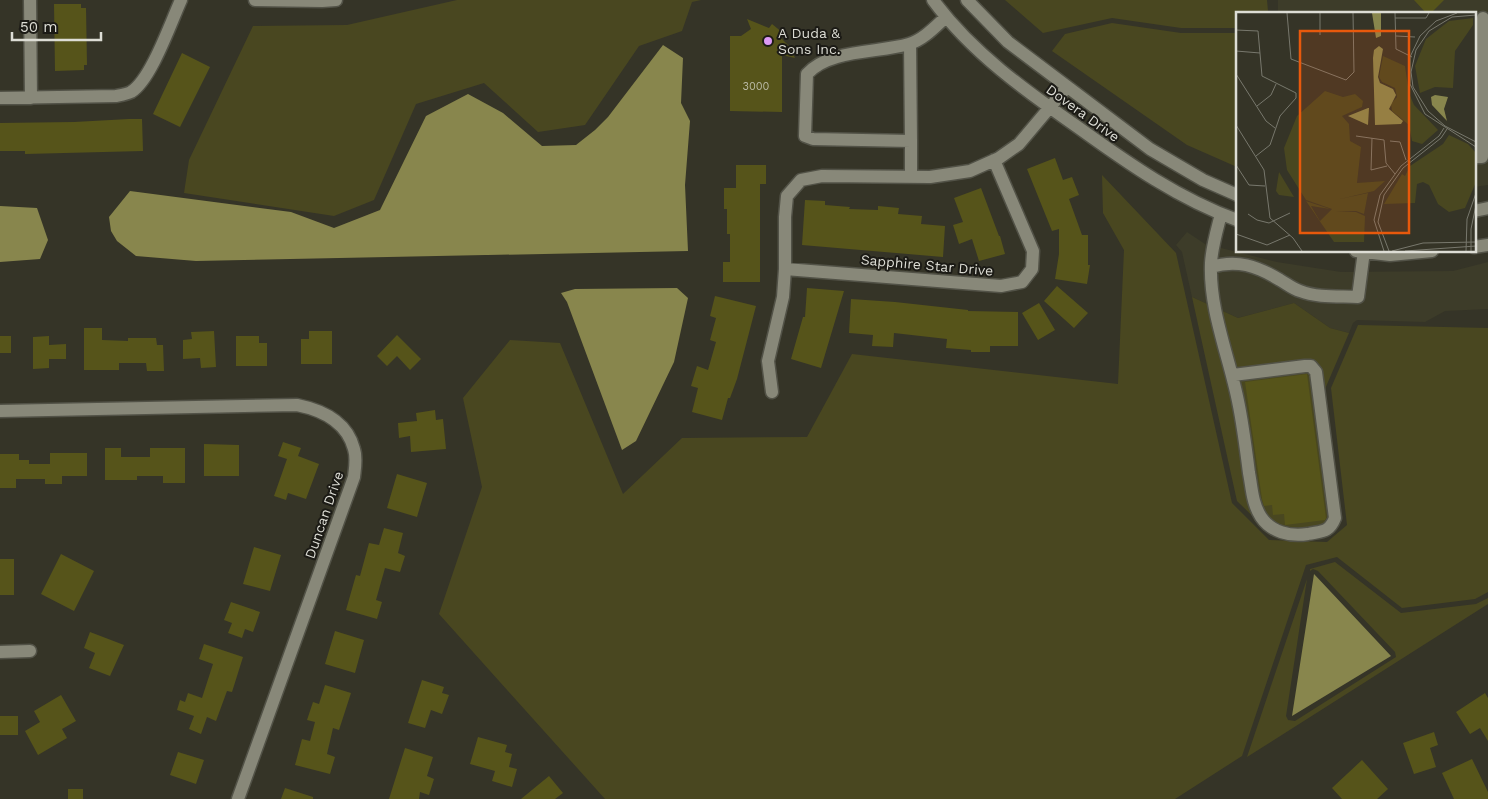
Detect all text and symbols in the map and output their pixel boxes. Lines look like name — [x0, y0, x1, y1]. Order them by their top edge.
scale bar — [12, 10, 101, 42]
inset map — [1236, 12, 1476, 252]
text: 50 m — [20, 18, 57, 36]
place label: A Duda & Sons Inc. — [778, 25, 841, 57]
marker: A Duda & Sons Inc. — [762, 35, 774, 47]
house number: 3000 — [743, 80, 770, 93]
street label: Dovera Drive — [1043, 81, 1123, 145]
street label: Sapphire Star Drive — [860, 251, 994, 279]
street label: Duncan Drive — [302, 469, 346, 561]

